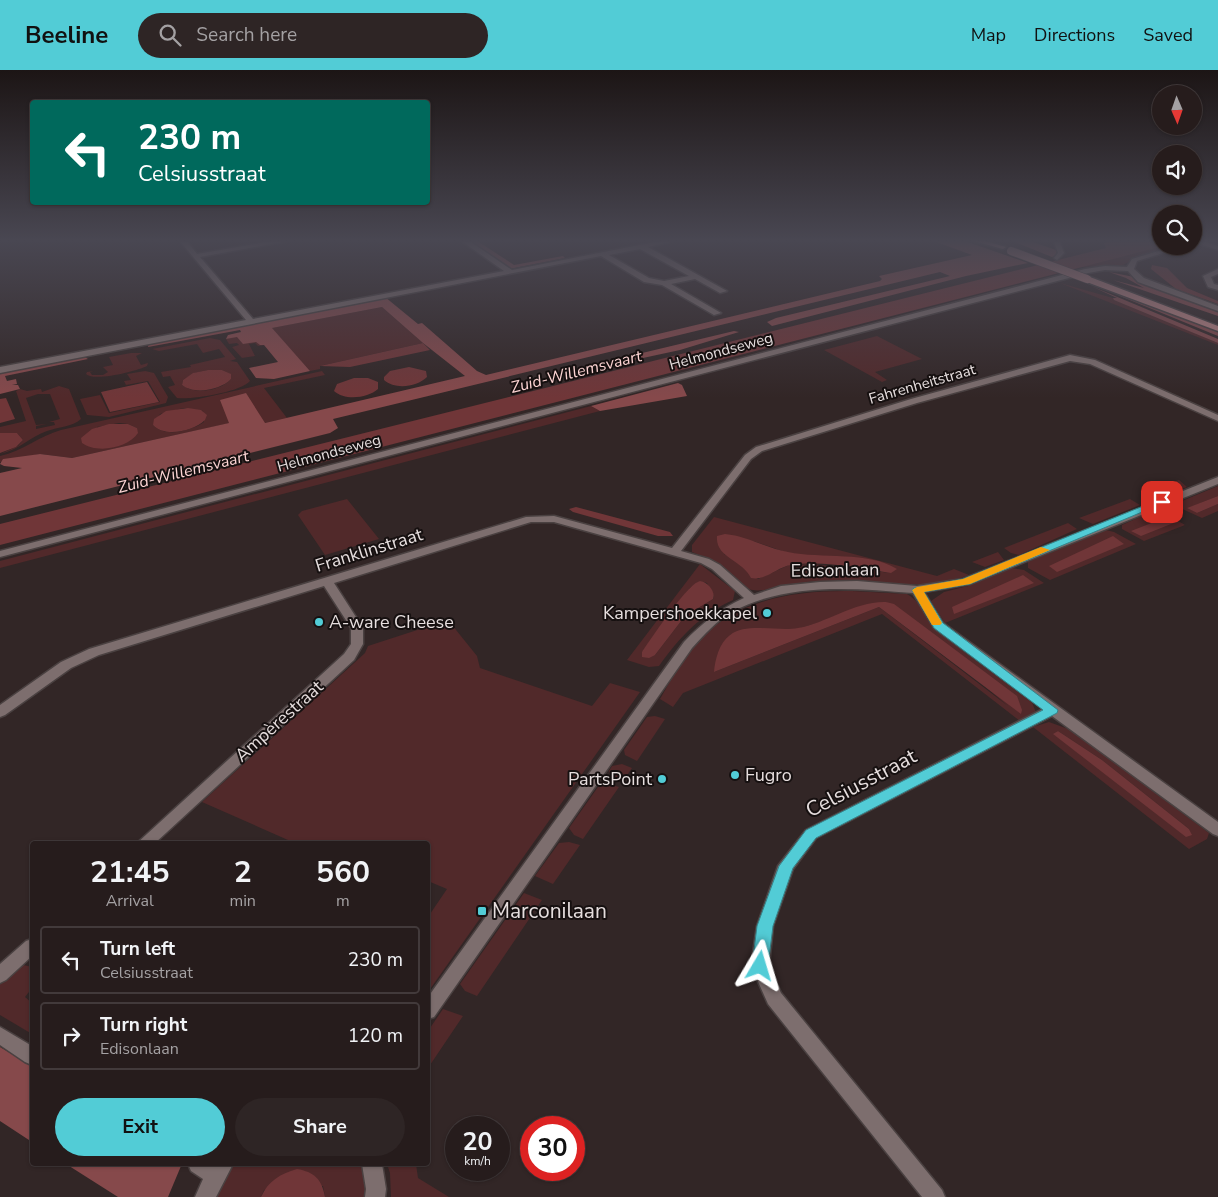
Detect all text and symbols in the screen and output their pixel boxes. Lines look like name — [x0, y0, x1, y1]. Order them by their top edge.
search box — [138, 13, 488, 58]
text: Beeline — [25, 19, 108, 51]
icon: search — [156, 21, 184, 49]
text: Search here — [196, 22, 297, 48]
text: Map — [971, 23, 1006, 47]
text: Directions — [1034, 23, 1115, 47]
text: Saved — [1143, 23, 1193, 47]
north arrow — [1152, 85, 1202, 135]
map controls — [1152, 85, 1202, 255]
text: 230 m — [138, 114, 241, 161]
icon: left — [55, 120, 120, 185]
button: sound — [1152, 145, 1202, 195]
text: Celsiusstraat — [138, 159, 266, 189]
button: search — [1152, 205, 1202, 255]
street label: Helmondseweg — [667, 328, 775, 374]
water label: Zuid-Willemsvaart — [508, 345, 645, 399]
street label: Fahrenheitstraat — [866, 359, 978, 409]
street label: Helmondseweg — [275, 430, 383, 476]
water label: Zuid-Willemsvaart — [115, 445, 252, 499]
pin — [1141, 481, 1183, 523]
icon: arrive — [1148, 488, 1176, 516]
street label: Franklinstraat — [312, 522, 426, 578]
street label: Edisonlaan — [790, 557, 880, 583]
place label: Kampershoekkapel — [603, 601, 758, 625]
marker: Kampershoekkapel — [761, 607, 773, 619]
place label: A-ware Cheese — [329, 610, 454, 634]
marker: A-ware Cheese — [313, 616, 325, 628]
street label: Ampèrestraat — [230, 674, 329, 767]
street label: Celsiusstraat — [801, 742, 922, 824]
place label: Fugro — [745, 763, 792, 787]
place label: PartsPoint — [568, 767, 653, 791]
marker: Fugro — [729, 769, 741, 781]
marker: PartsPoint — [656, 773, 668, 785]
text: 21:45 — [90, 852, 169, 893]
text: 2 — [234, 852, 252, 893]
text: 560 — [316, 852, 370, 893]
text: Arrival — [106, 890, 154, 912]
text: min — [229, 890, 256, 912]
text: m — [336, 890, 350, 912]
place label: Marconilaan — [492, 897, 607, 925]
marker: Marconilaan — [476, 905, 488, 917]
text: Turn left — [100, 936, 175, 962]
position arrow — [733, 939, 785, 991]
icon: left — [57, 946, 85, 974]
text: 230 m — [348, 947, 403, 973]
text: Celsiusstraat — [100, 962, 193, 984]
text: Turn right — [100, 1012, 187, 1038]
icon: right — [57, 1022, 85, 1050]
text: 120 m — [348, 1023, 403, 1049]
text: Edisonlaan — [100, 1038, 179, 1060]
button: Exit — [55, 1098, 225, 1156]
button: Share — [235, 1098, 405, 1156]
speed limit sign: 30 — [520, 1116, 585, 1181]
text: 20 — [462, 1125, 493, 1159]
text: km/h — [464, 1153, 491, 1169]

